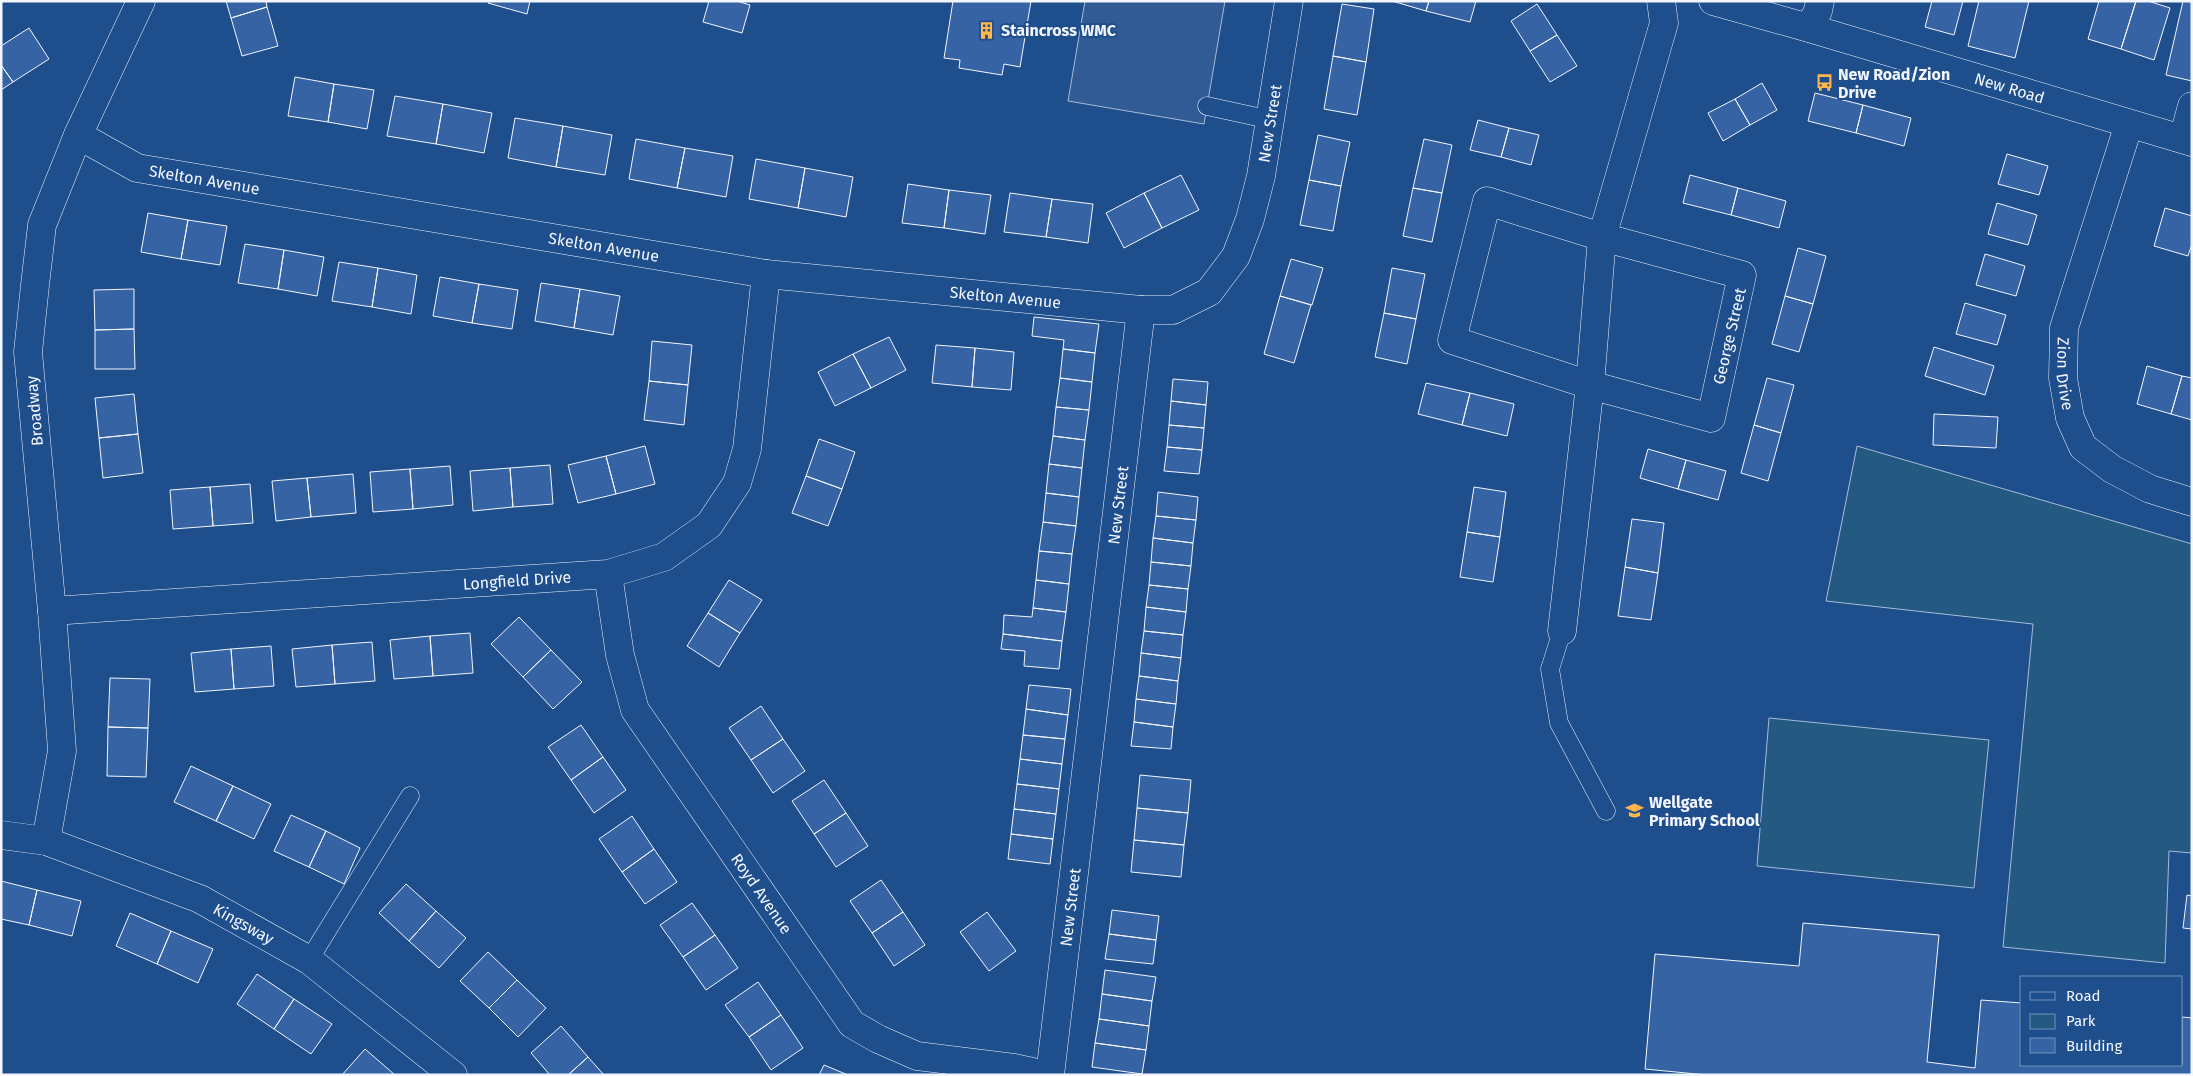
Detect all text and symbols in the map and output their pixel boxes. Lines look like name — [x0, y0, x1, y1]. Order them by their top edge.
building icon: Staincross WMC — [977, 20, 997, 40]
place label: Staincross WMC — [1001, 21, 1117, 40]
place label: New Road/Zion Drive — [1838, 65, 1950, 102]
street label: New Road — [1972, 69, 2047, 108]
bus stop icon: New Road/Zion Drive — [1814, 73, 1834, 93]
street label: New Street — [1254, 83, 1286, 164]
street label: Skelton Avenue — [148, 161, 261, 199]
street label: Skelton Avenue — [547, 228, 661, 266]
street label: Skelton Avenue — [949, 283, 1062, 312]
street label: George Street — [1709, 286, 1750, 386]
street label: Zion Drive — [2052, 337, 2077, 412]
street label: Broadway — [22, 375, 47, 447]
street label: New Street — [1104, 465, 1132, 545]
street label: Longfield Drive — [462, 567, 572, 594]
place label: Wellgate Primary School — [1649, 793, 1760, 830]
school or university icon: Wellgate Primary School — [1625, 801, 1645, 821]
street label: Royd Avenue — [727, 850, 796, 938]
street label: New Street — [1056, 867, 1085, 948]
street label: Kingsway — [210, 899, 277, 948]
legend — [2020, 976, 2183, 1066]
text: Road — [2066, 987, 2101, 1005]
text: Park — [2066, 1012, 2096, 1030]
text: Building — [2066, 1037, 2122, 1055]

